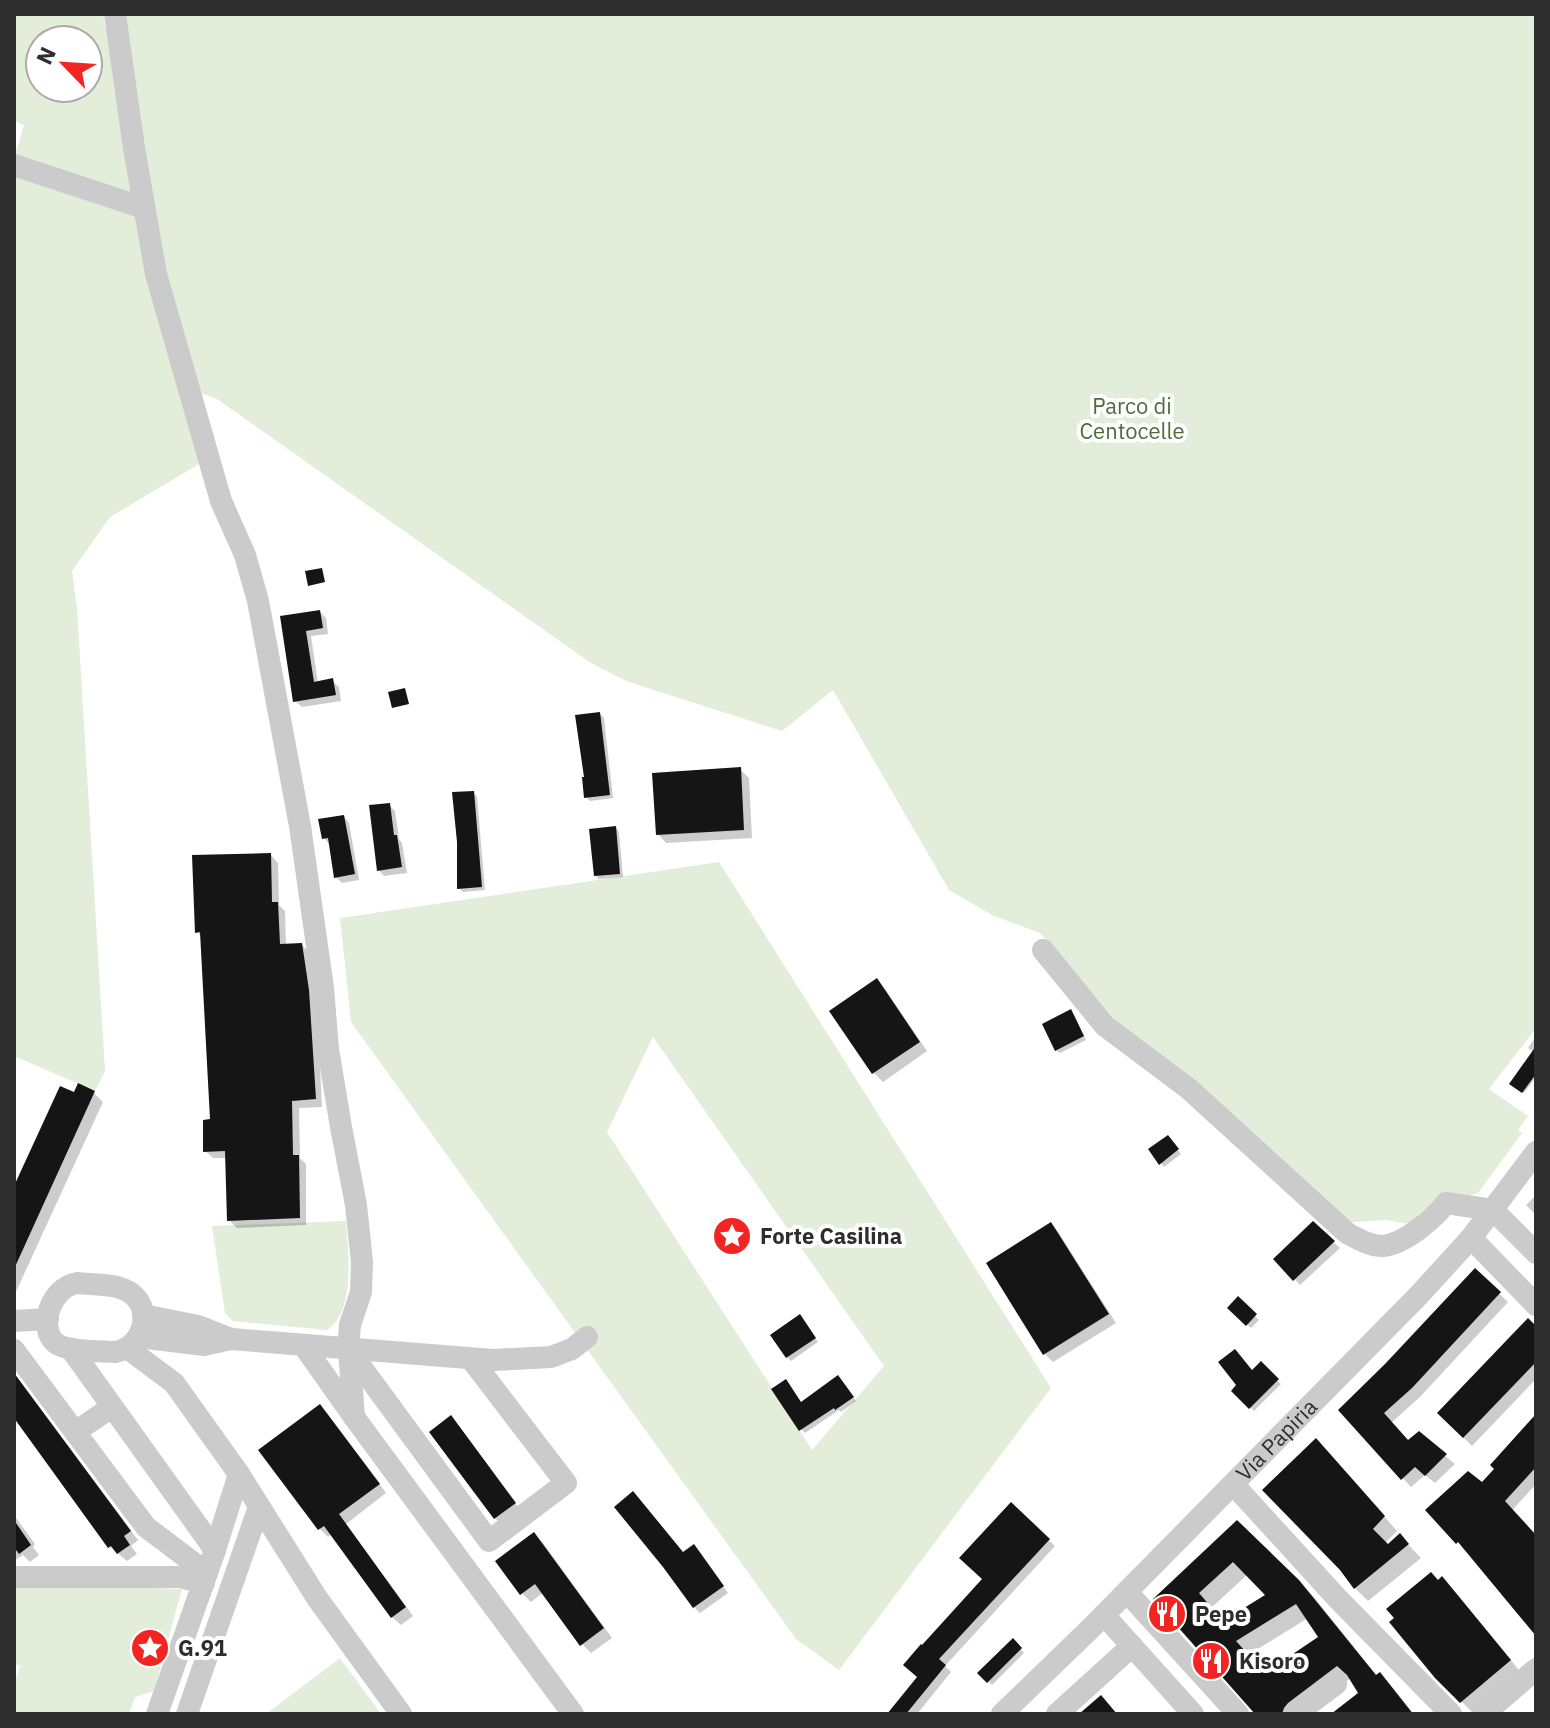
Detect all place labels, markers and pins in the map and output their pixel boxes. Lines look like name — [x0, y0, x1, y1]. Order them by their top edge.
place icon: Forte Casilina — [711, 1215, 753, 1257]
place label: Forte Casilina — [760, 1221, 902, 1250]
restaurant icon: Pepe — [1146, 1593, 1188, 1635]
place label: Pepe — [1195, 1599, 1247, 1628]
place icon: G.91 — [129, 1627, 171, 1669]
place label: G.91 — [178, 1633, 227, 1662]
restaurant icon: Kisoro — [1190, 1640, 1232, 1682]
place label: Kisoro — [1239, 1646, 1305, 1675]

